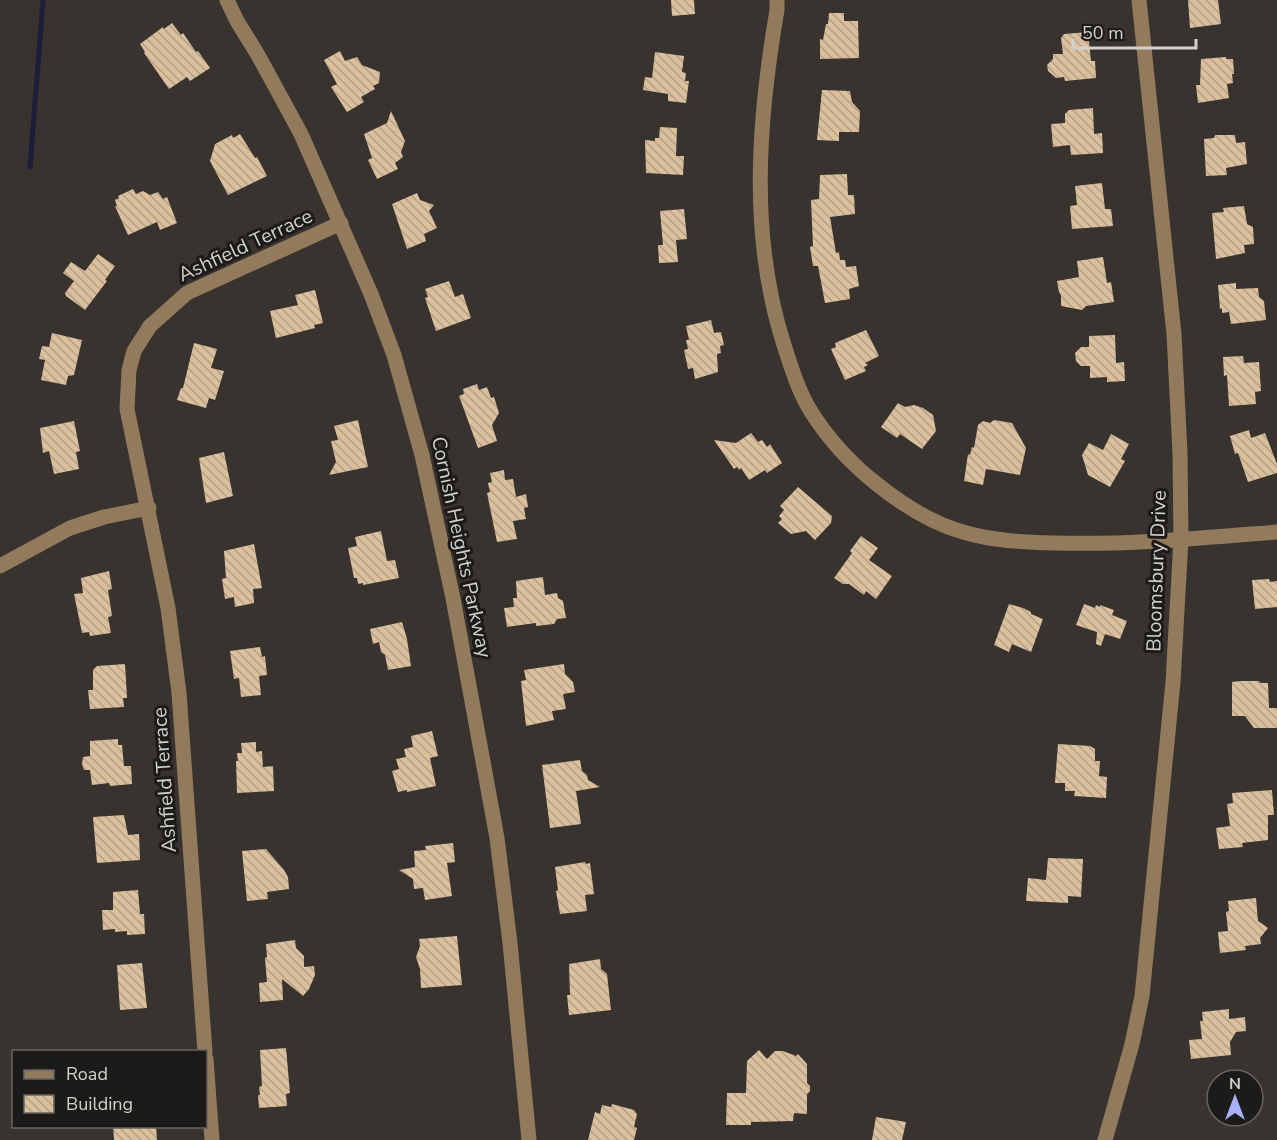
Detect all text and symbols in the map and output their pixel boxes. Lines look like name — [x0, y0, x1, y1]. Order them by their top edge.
scale bar — [1073, 12, 1196, 50]
text: 50 m — [1082, 21, 1124, 45]
street label: Ashfield Terrace — [174, 202, 317, 288]
street label: Cornish Heights Parkway — [425, 434, 498, 661]
street label: Bloomsbury Drive — [1140, 490, 1173, 652]
street label: Ashfield Terrace — [146, 706, 183, 854]
legend — [12, 1050, 207, 1128]
text: Road — [66, 1062, 108, 1086]
north arrow — [1205, 1068, 1265, 1128]
text: N — [1229, 1073, 1241, 1095]
text: Building — [66, 1092, 133, 1116]

